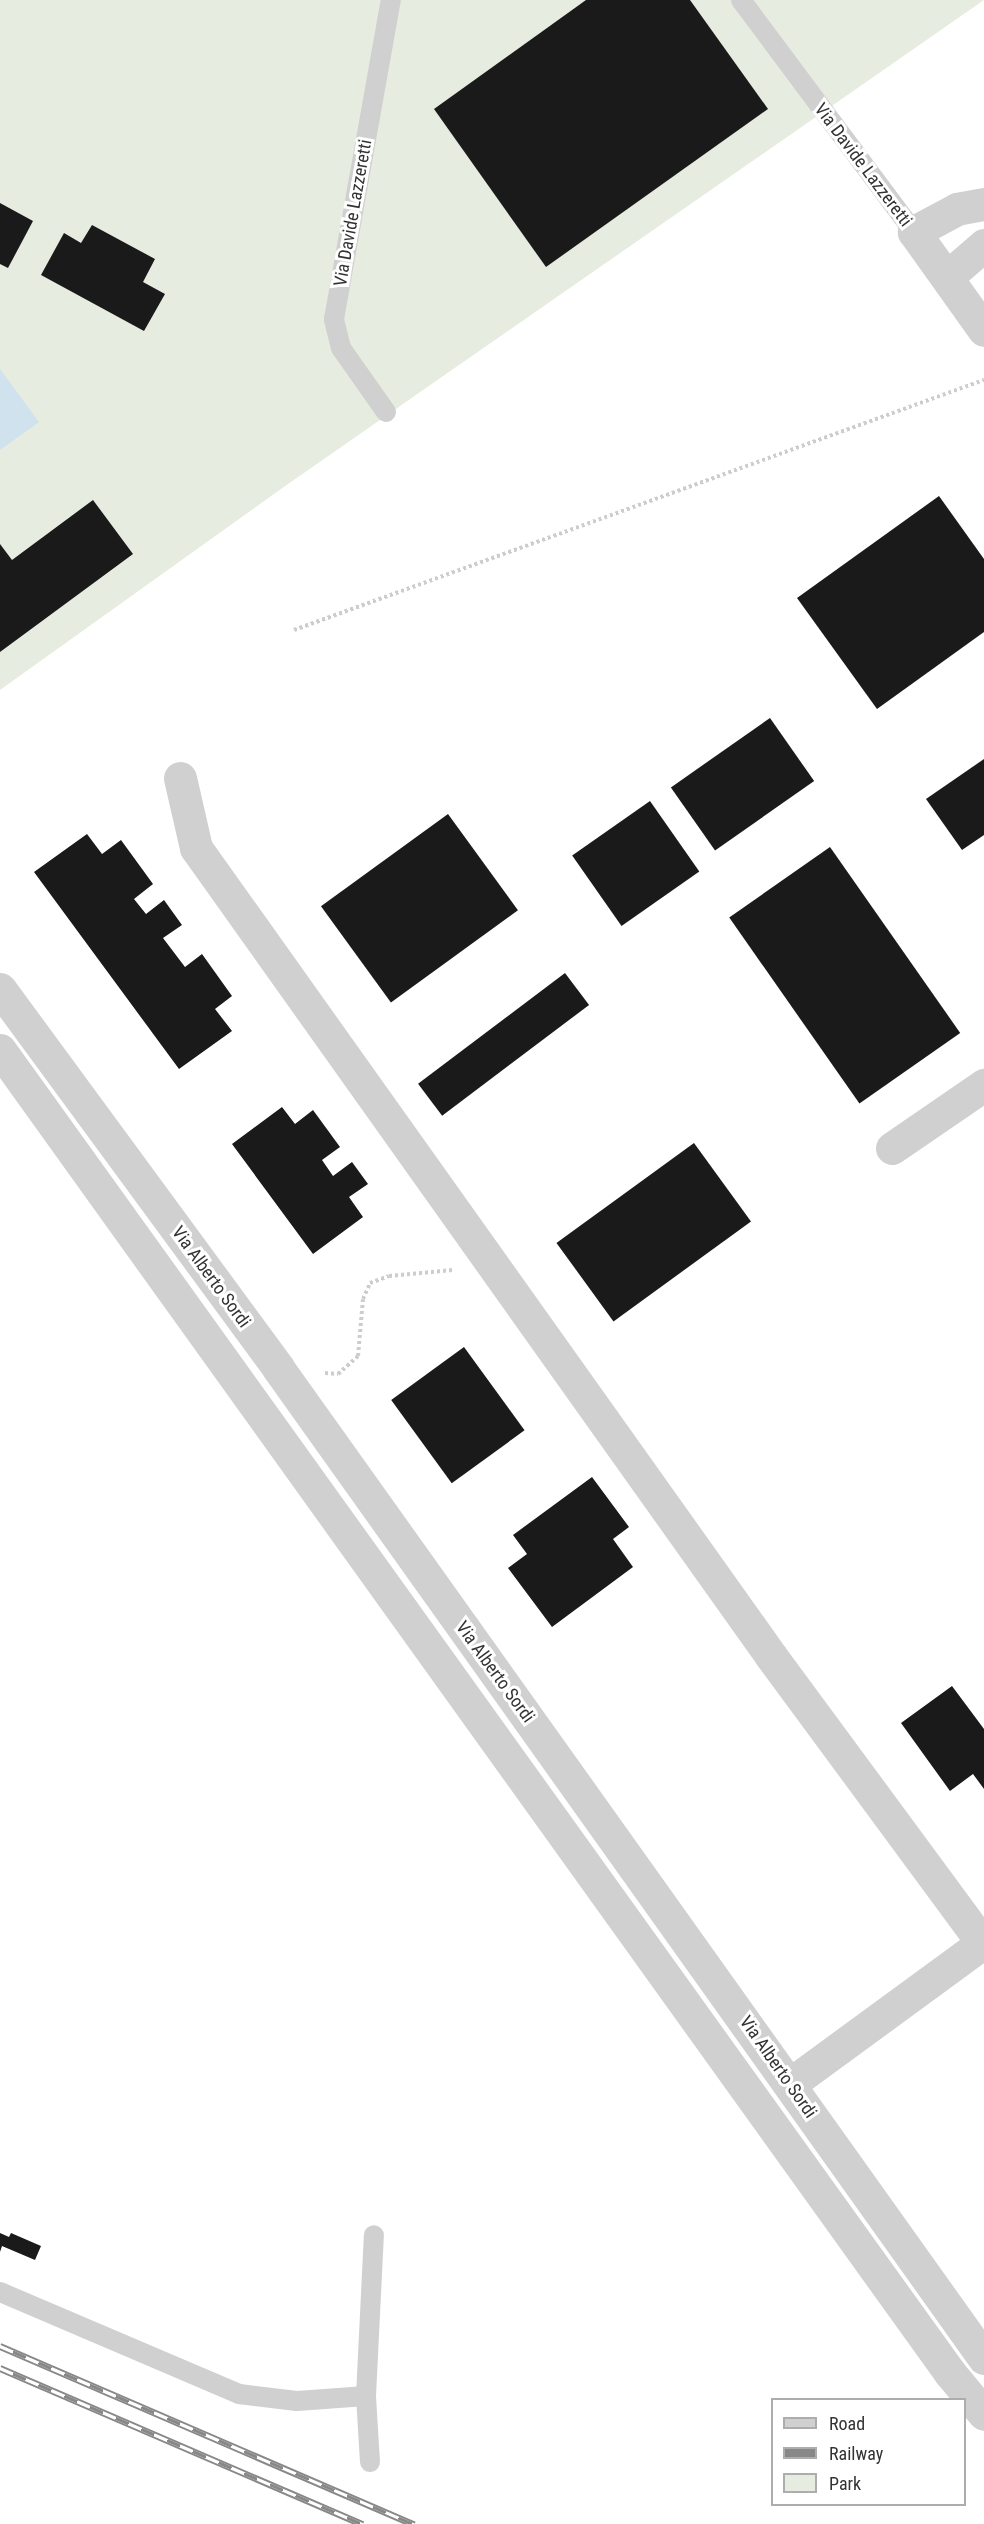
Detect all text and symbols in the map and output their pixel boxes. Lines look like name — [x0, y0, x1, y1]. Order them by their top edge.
street label: Via Davide Lazzeretti — [810, 99, 916, 231]
street label: Via Davide Lazzeretti — [329, 138, 377, 288]
street label: Via Alberto Sordi — [167, 1222, 255, 1332]
street label: Via Alberto Sordi — [451, 1617, 539, 1727]
street label: Via Alberto Sordi — [735, 2012, 821, 2122]
legend — [771, 2398, 966, 2506]
text: Road — [829, 2413, 865, 2434]
text: Railway — [829, 2443, 883, 2464]
text: Park — [829, 2473, 861, 2494]

